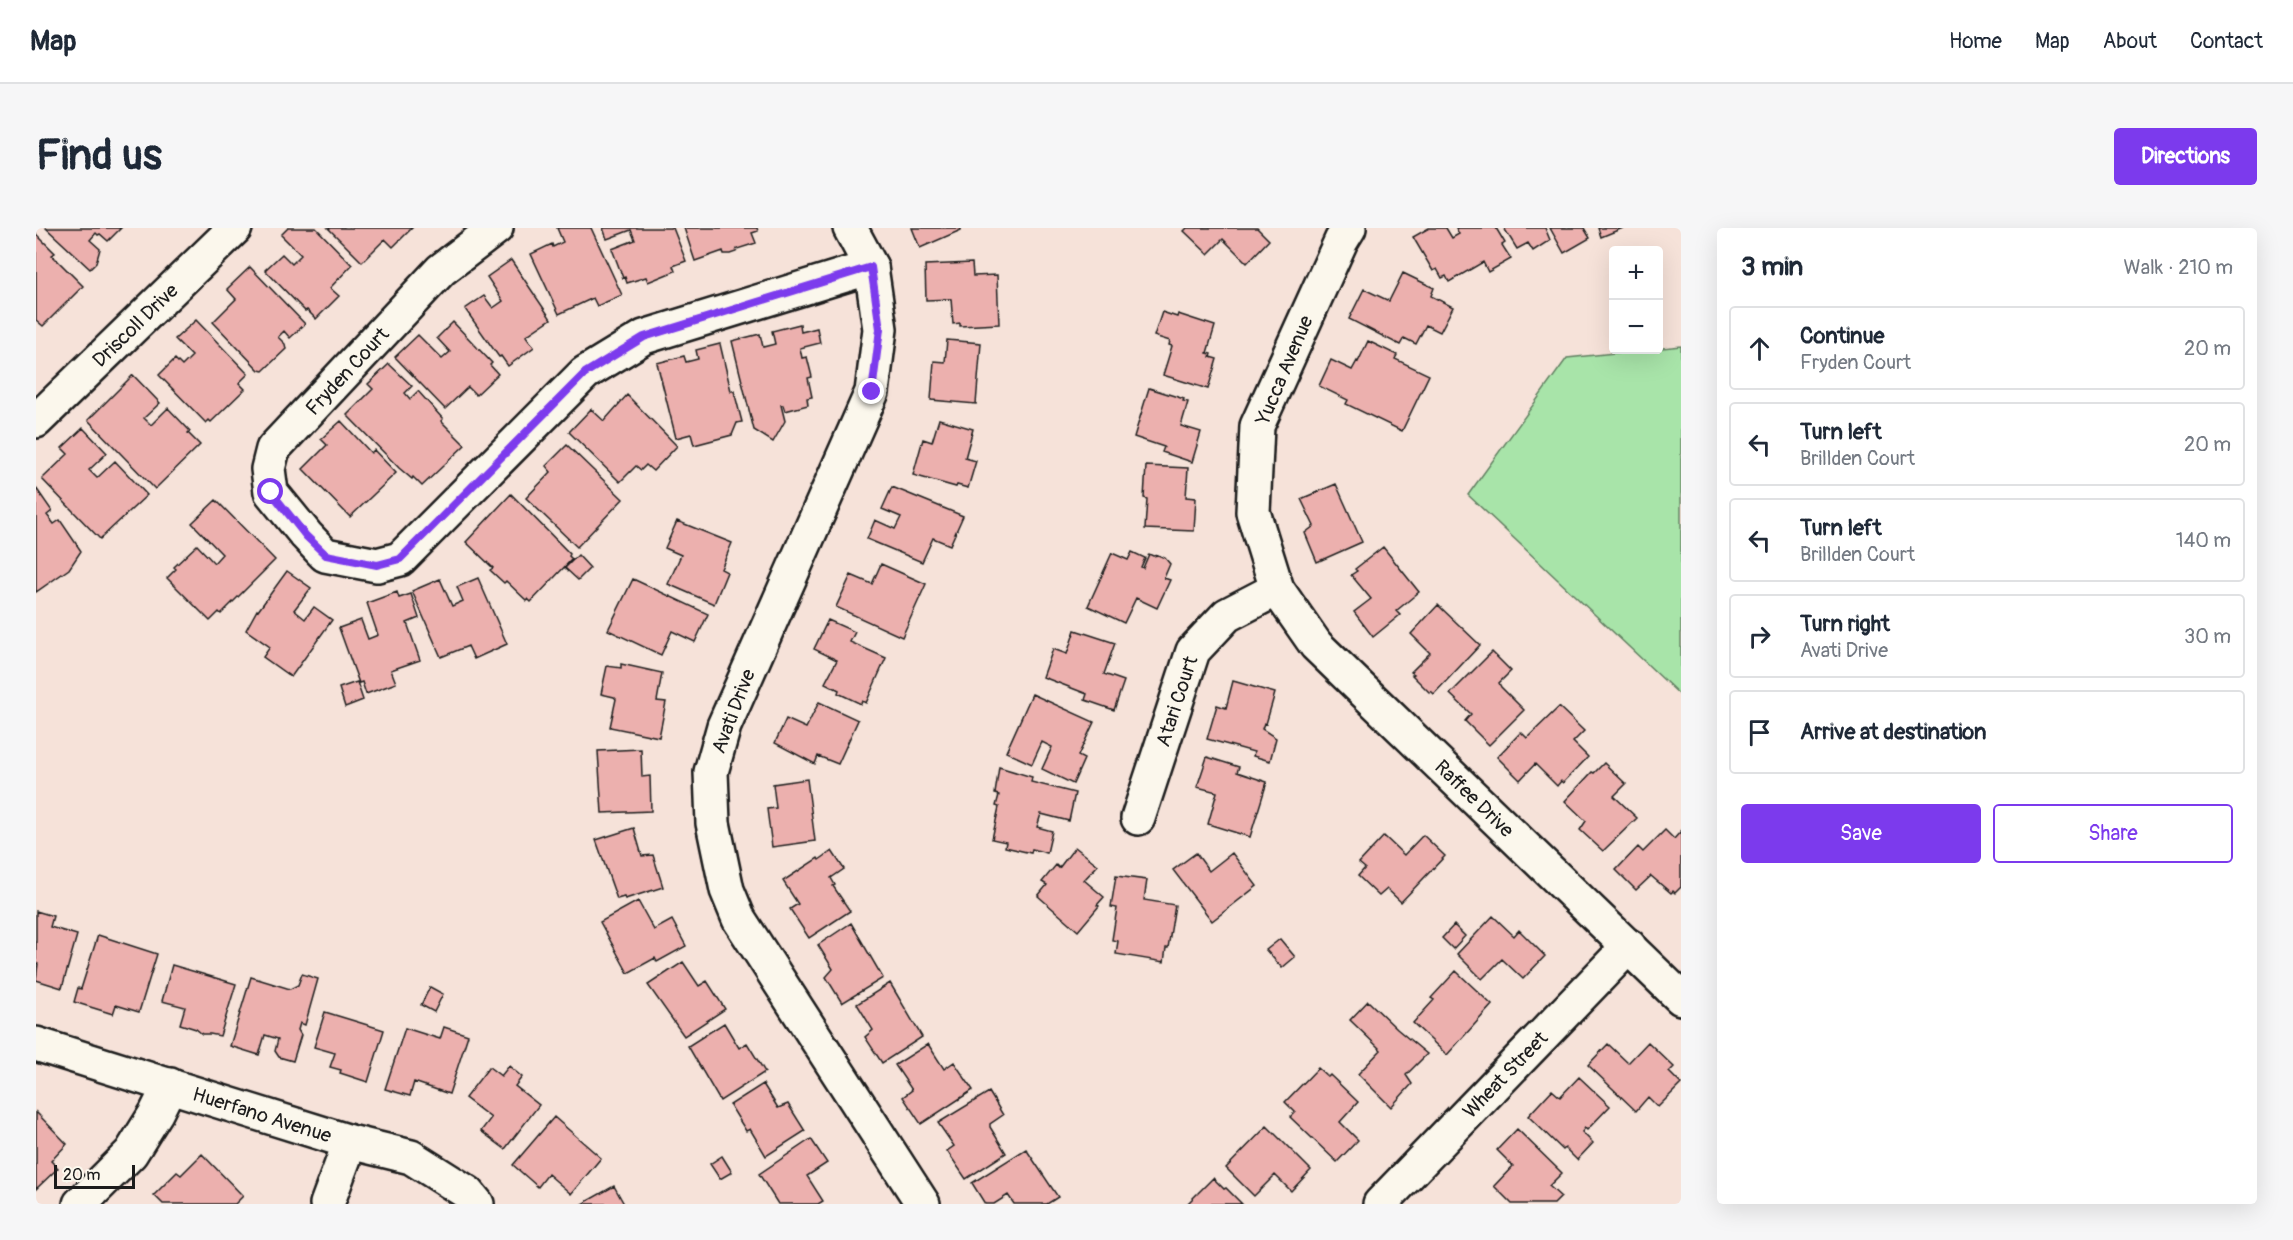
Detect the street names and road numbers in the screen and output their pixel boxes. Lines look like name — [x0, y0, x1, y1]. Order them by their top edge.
street label: Driscoll Drive — [87, 278, 184, 372]
street label: Yucca Avenue — [1250, 312, 1319, 430]
street label: Fryden Court — [300, 321, 395, 421]
street label: Atari Court — [1150, 652, 1204, 750]
street label: Avati Drive — [706, 665, 761, 757]
street label: Raffee Drive — [1429, 755, 1519, 843]
street label: Wheat Street — [1458, 1025, 1554, 1124]
street label: Huerfano Avenue — [190, 1082, 335, 1149]

